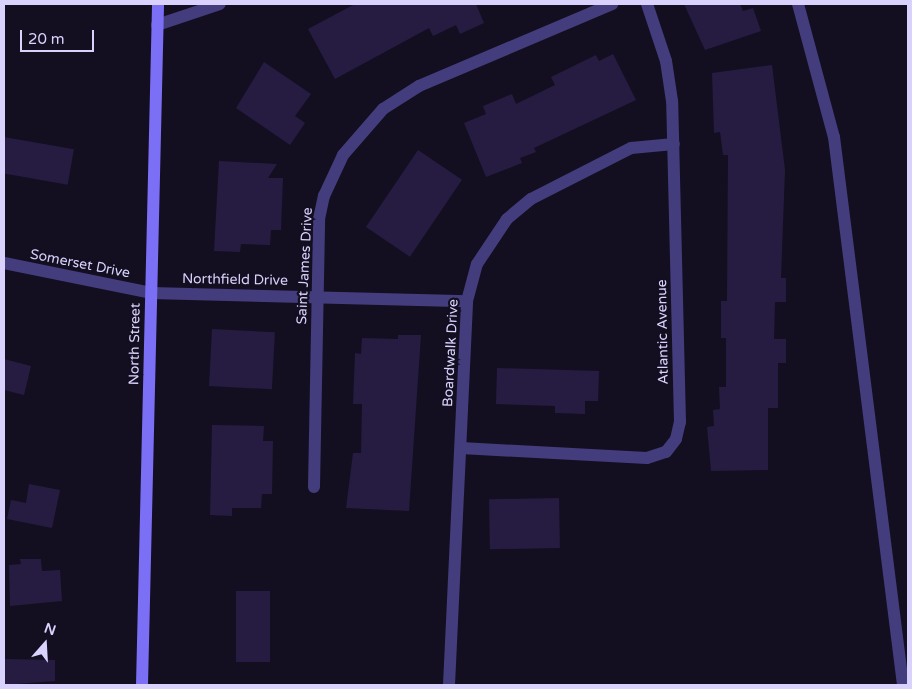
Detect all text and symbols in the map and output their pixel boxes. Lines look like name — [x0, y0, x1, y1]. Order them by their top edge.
scale bar — [22, 20, 96, 52]
text: 20 m — [28, 30, 65, 48]
street label: Saint James Drive — [294, 207, 316, 325]
street label: Somerset Drive — [29, 246, 131, 282]
street label: Northfield Drive — [182, 271, 288, 289]
street label: Atlantic Avenue — [654, 279, 672, 385]
street label: Boardwalk Drive — [440, 299, 462, 407]
street label: North Street — [126, 303, 144, 385]
north arrow — [20, 619, 70, 669]
text: N — [42, 619, 58, 639]

